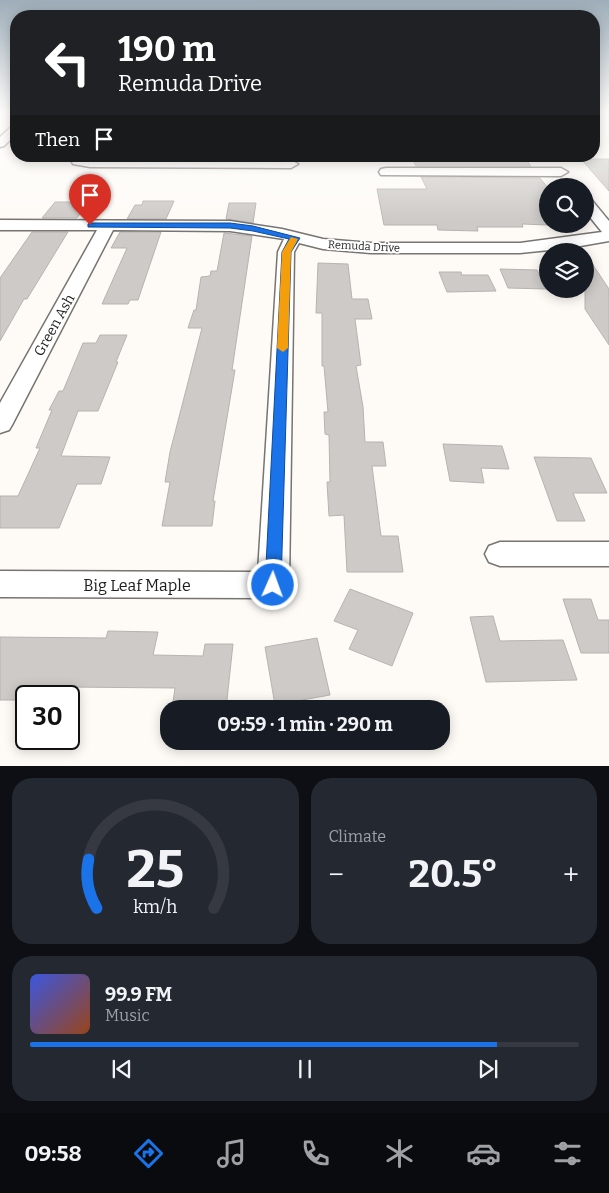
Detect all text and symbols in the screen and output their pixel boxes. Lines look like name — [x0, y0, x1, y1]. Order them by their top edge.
text: 190 m — [118, 28, 216, 70]
icon: left — [35, 30, 100, 95]
text: Remuda Drive — [118, 70, 262, 97]
icon: arrive — [90, 125, 118, 153]
text: Then — [35, 128, 80, 151]
pin — [69, 174, 111, 225]
map controls — [539, 178, 594, 298]
button: search — [539, 178, 594, 233]
icon: arrive — [76, 181, 104, 209]
street label: Remuda Drive — [328, 238, 400, 255]
button: layers — [539, 243, 594, 298]
street label: Green Ash — [30, 291, 79, 359]
position arrow — [246, 558, 298, 610]
street label: Big Leaf Maple — [83, 576, 191, 595]
speed limit sign: 30 — [15, 685, 80, 750]
text: 09:59 · 1 min · 290 m — [217, 713, 393, 736]
text: Climate — [329, 827, 386, 846]
text: 25 — [126, 838, 184, 901]
text: 20.5° — [409, 851, 498, 897]
text: − — [329, 858, 344, 891]
text: + — [563, 858, 579, 891]
text: km/h — [133, 896, 177, 918]
text: 99.9 FM — [105, 983, 172, 1006]
text: Music — [105, 1006, 150, 1025]
icon: previous — [108, 1055, 136, 1083]
icon: pause — [291, 1055, 319, 1083]
icon: next — [474, 1055, 502, 1083]
icon: directions — [131, 1136, 166, 1171]
icon: music — [214, 1136, 249, 1171]
icon: phone — [298, 1136, 333, 1171]
icon: climate — [382, 1136, 417, 1171]
icon: car — [466, 1136, 501, 1171]
icon: filters — [550, 1136, 585, 1171]
text: 09:58 — [24, 1140, 82, 1167]

